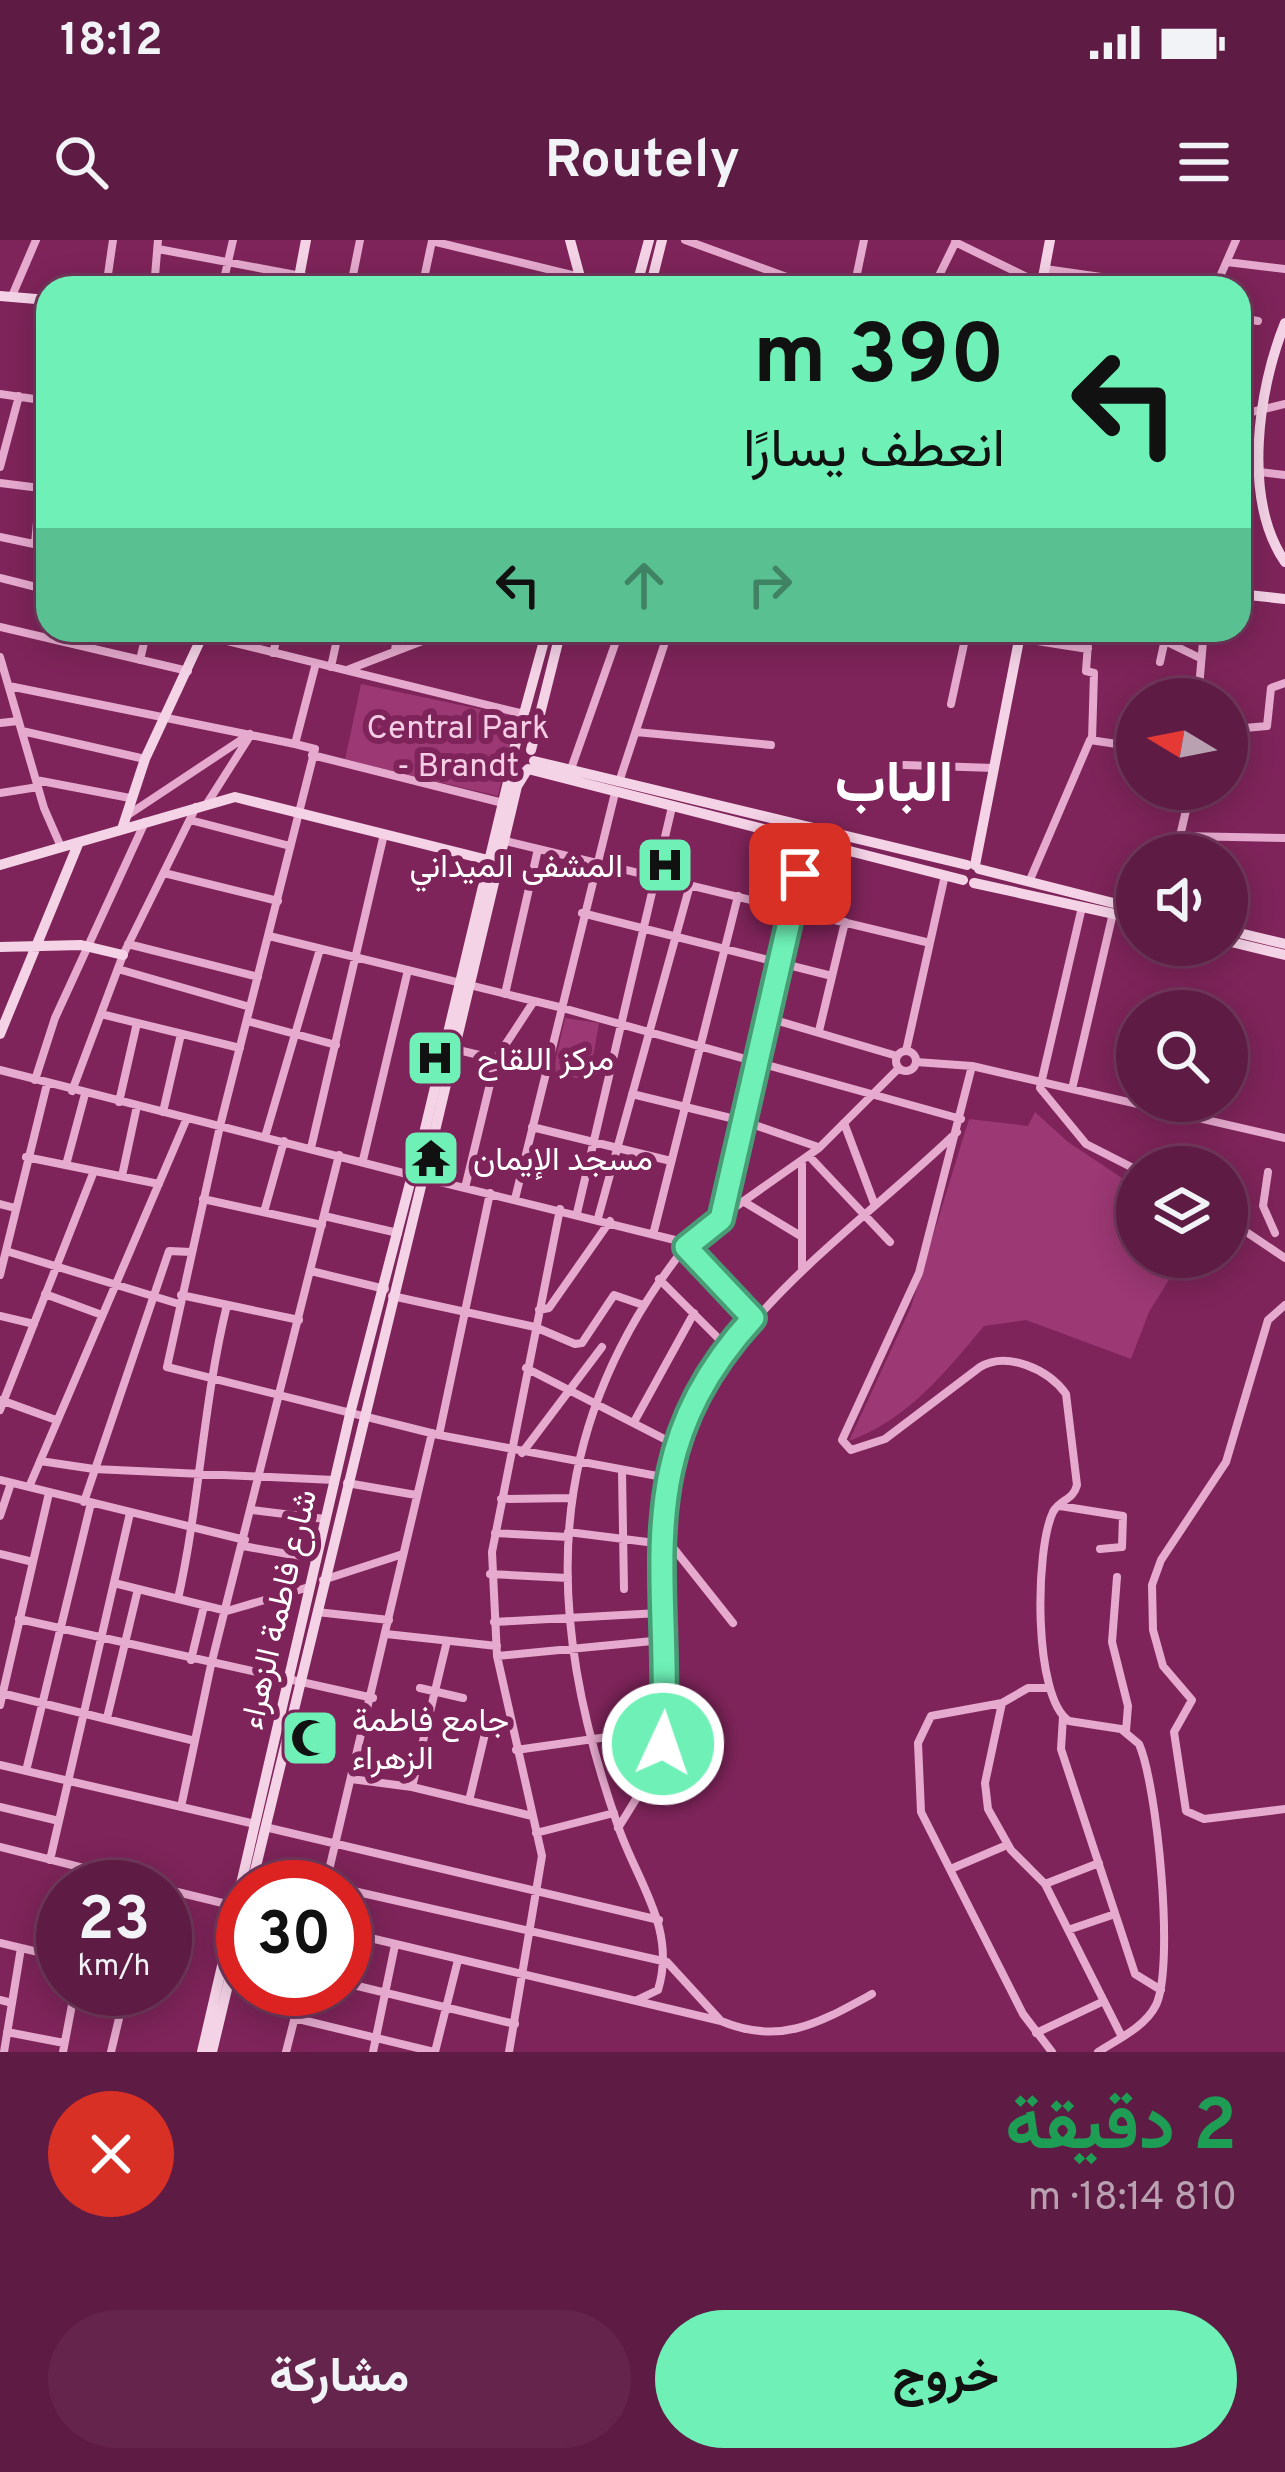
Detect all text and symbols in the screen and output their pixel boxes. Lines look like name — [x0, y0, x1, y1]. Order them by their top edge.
text: 18:12 — [60, 14, 163, 71]
text: Routely — [545, 128, 740, 197]
icon: search — [48, 129, 114, 195]
icon: menu — [1171, 129, 1237, 195]
text: 390 m — [753, 307, 1005, 413]
icon: left — [1047, 324, 1203, 480]
text: انعطف يسارًا — [743, 418, 1005, 487]
icon: left — [485, 552, 551, 618]
icon: ahead — [611, 552, 677, 618]
icon: right — [737, 552, 803, 618]
north arrow — [1116, 678, 1248, 810]
map controls — [1116, 678, 1248, 1278]
park label: Central Park - Brandt — [367, 709, 549, 789]
district label: الباب — [835, 751, 953, 823]
pin — [749, 823, 851, 925]
hospital icon: المشفى الميداني — [634, 834, 696, 896]
button: sound — [1116, 834, 1248, 966]
icon: arrive — [767, 841, 833, 907]
place label: المشفى الميداني — [409, 848, 623, 892]
button: search — [1116, 990, 1248, 1122]
hospital icon: مركز اللقاح — [404, 1027, 466, 1089]
place label: مركز اللقاح — [477, 1041, 614, 1083]
temple icon: مسجد الإيمان — [400, 1127, 462, 1189]
place label: مسجد الإيمان — [473, 1141, 653, 1183]
button: layers — [1116, 1146, 1248, 1278]
street label: شارع فاطمة الزهراء — [233, 1486, 329, 1734]
position arrow — [600, 1681, 726, 1807]
place label: جامع فاطمة الزهراء — [352, 1702, 509, 1782]
mosque icon: جامع فاطمة الزهراء — [279, 1707, 341, 1769]
speed limit sign: 30 — [216, 1860, 372, 2016]
text: 23 — [78, 1885, 150, 1961]
text: km/h — [78, 1949, 150, 1986]
text: 2 دقيقة — [1005, 2084, 1237, 2176]
button: close — [48, 2091, 174, 2217]
text: 810 m · 18:14 — [1028, 2175, 1237, 2224]
button: مشاركة — [48, 2310, 631, 2448]
button: خروج — [655, 2310, 1237, 2448]

